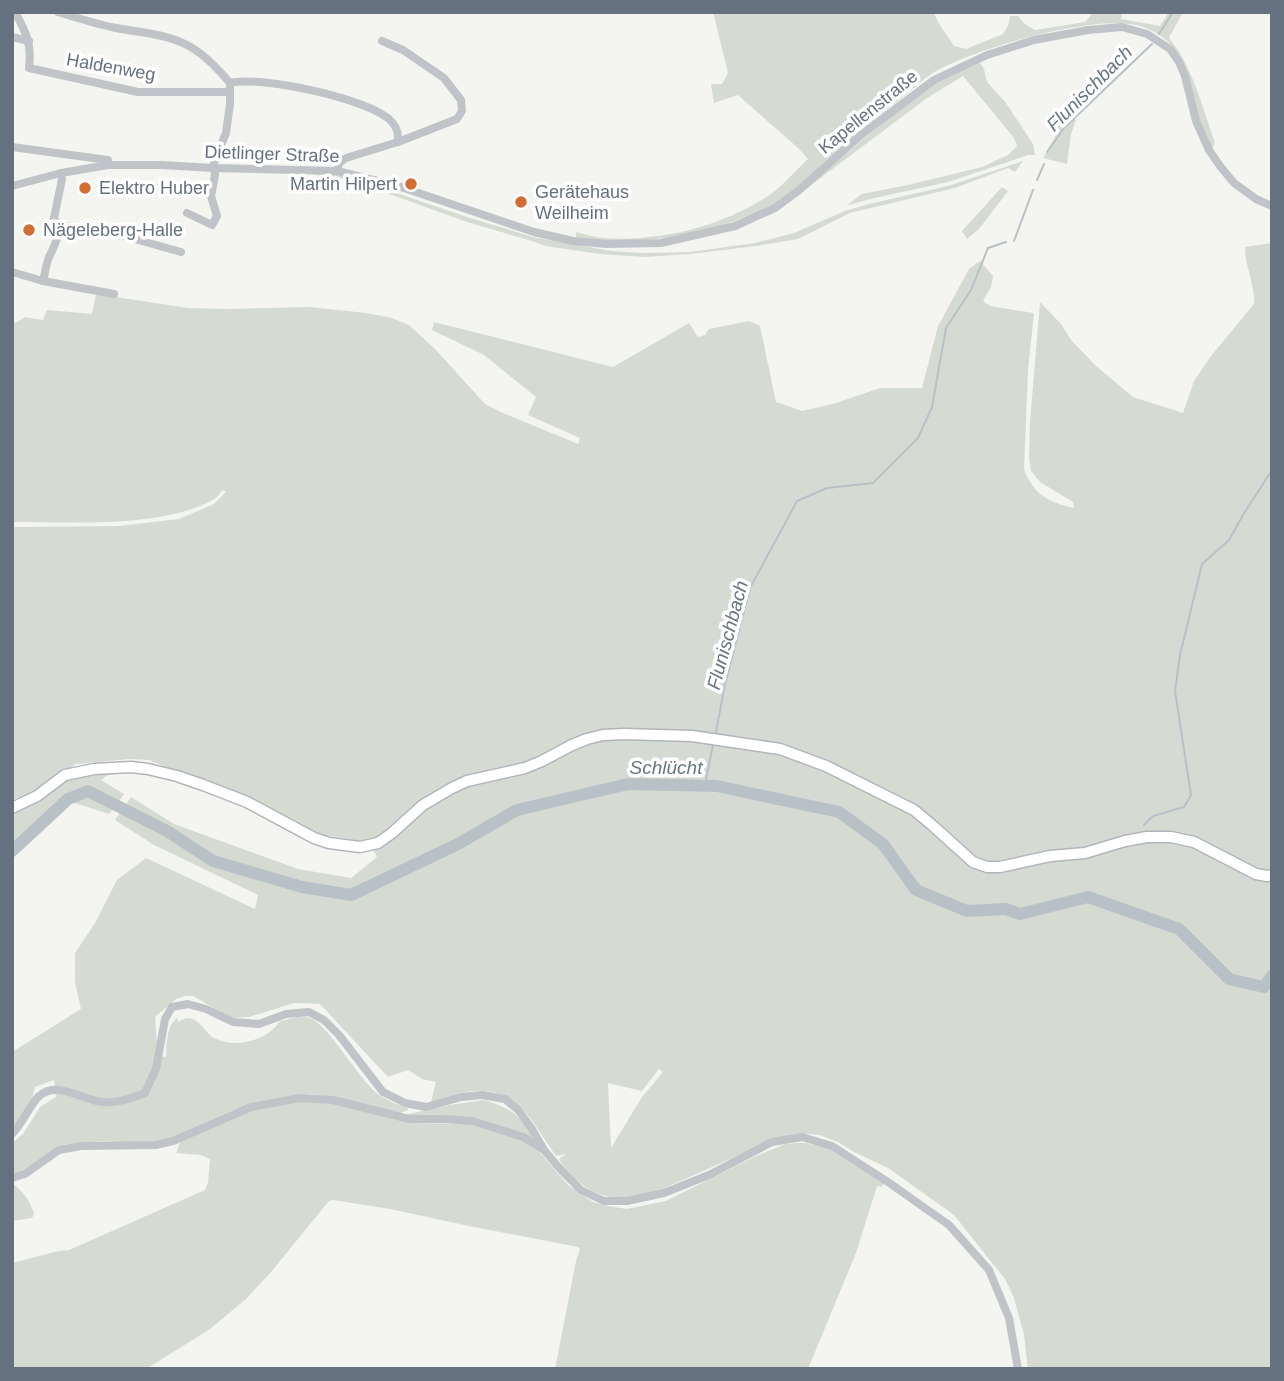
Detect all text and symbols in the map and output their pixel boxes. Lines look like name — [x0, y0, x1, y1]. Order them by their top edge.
water label: Flunischbach — [1042, 41, 1136, 135]
street label: Haldenweg — [65, 49, 157, 85]
street label: Kapellenstraße — [815, 66, 921, 158]
street label: Dietlinger Straße — [204, 142, 340, 166]
place label: Martin Hilpert — [290, 174, 397, 194]
marker: Martin Hilpert — [403, 176, 419, 192]
place label: Elektro Huber — [99, 178, 209, 198]
marker: Elektro Huber — [77, 180, 93, 196]
place label: Gerätehaus Weilheim — [535, 182, 629, 223]
marker: Gerätehaus Weilheim — [513, 194, 529, 210]
place label: Nägeleberg-Halle — [43, 220, 183, 240]
marker: Nägeleberg-Halle — [21, 222, 37, 238]
water label: Flunischbach — [703, 578, 752, 692]
water label: Schlücht — [630, 757, 703, 778]

